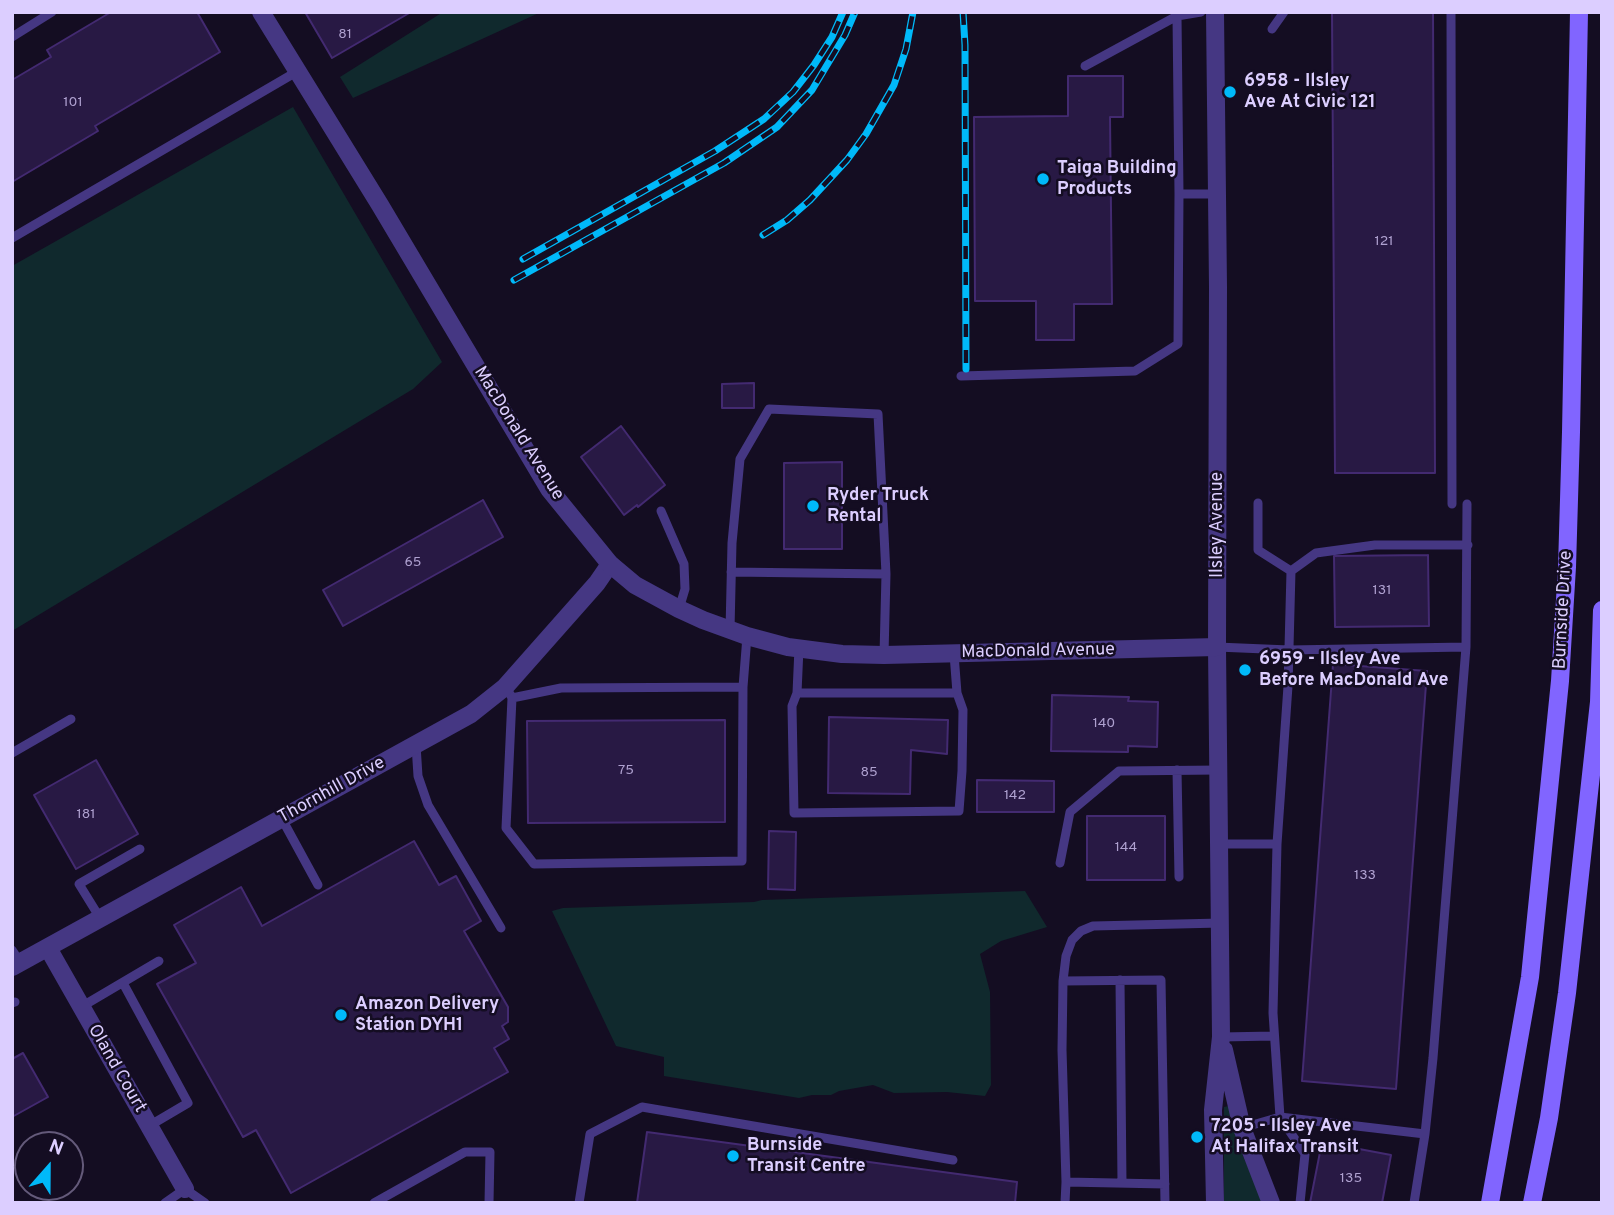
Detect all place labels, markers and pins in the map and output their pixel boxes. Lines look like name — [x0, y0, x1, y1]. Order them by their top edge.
place label: 6958 - Ilsley Ave At Civic 121 — [1244, 71, 1376, 114]
marker: 6958 - Ilsley Ave At Civic 121 — [1222, 84, 1238, 100]
place label: Taiga Building Products — [1057, 158, 1177, 200]
marker: Taiga Building Products — [1035, 171, 1051, 187]
place label: Ryder Truck Rental — [827, 485, 929, 528]
marker: Ryder Truck Rental — [805, 498, 821, 514]
place label: 6959 - Ilsley Ave Before MacDonald Ave — [1259, 649, 1449, 692]
marker: 6959 - Ilsley Ave Before MacDonald Ave — [1237, 662, 1253, 678]
place label: Amazon Delivery Station DYH1 — [355, 994, 499, 1036]
marker: Amazon Delivery Station DYH1 — [333, 1007, 349, 1023]
place label: 7205 - Ilsley Ave At Halifax Transit — [1211, 1116, 1359, 1158]
marker: 7205 - Ilsley Ave At Halifax Transit — [1189, 1129, 1205, 1145]
place label: Burnside Transit Centre — [747, 1135, 866, 1178]
marker: Burnside Transit Centre — [725, 1148, 741, 1164]

